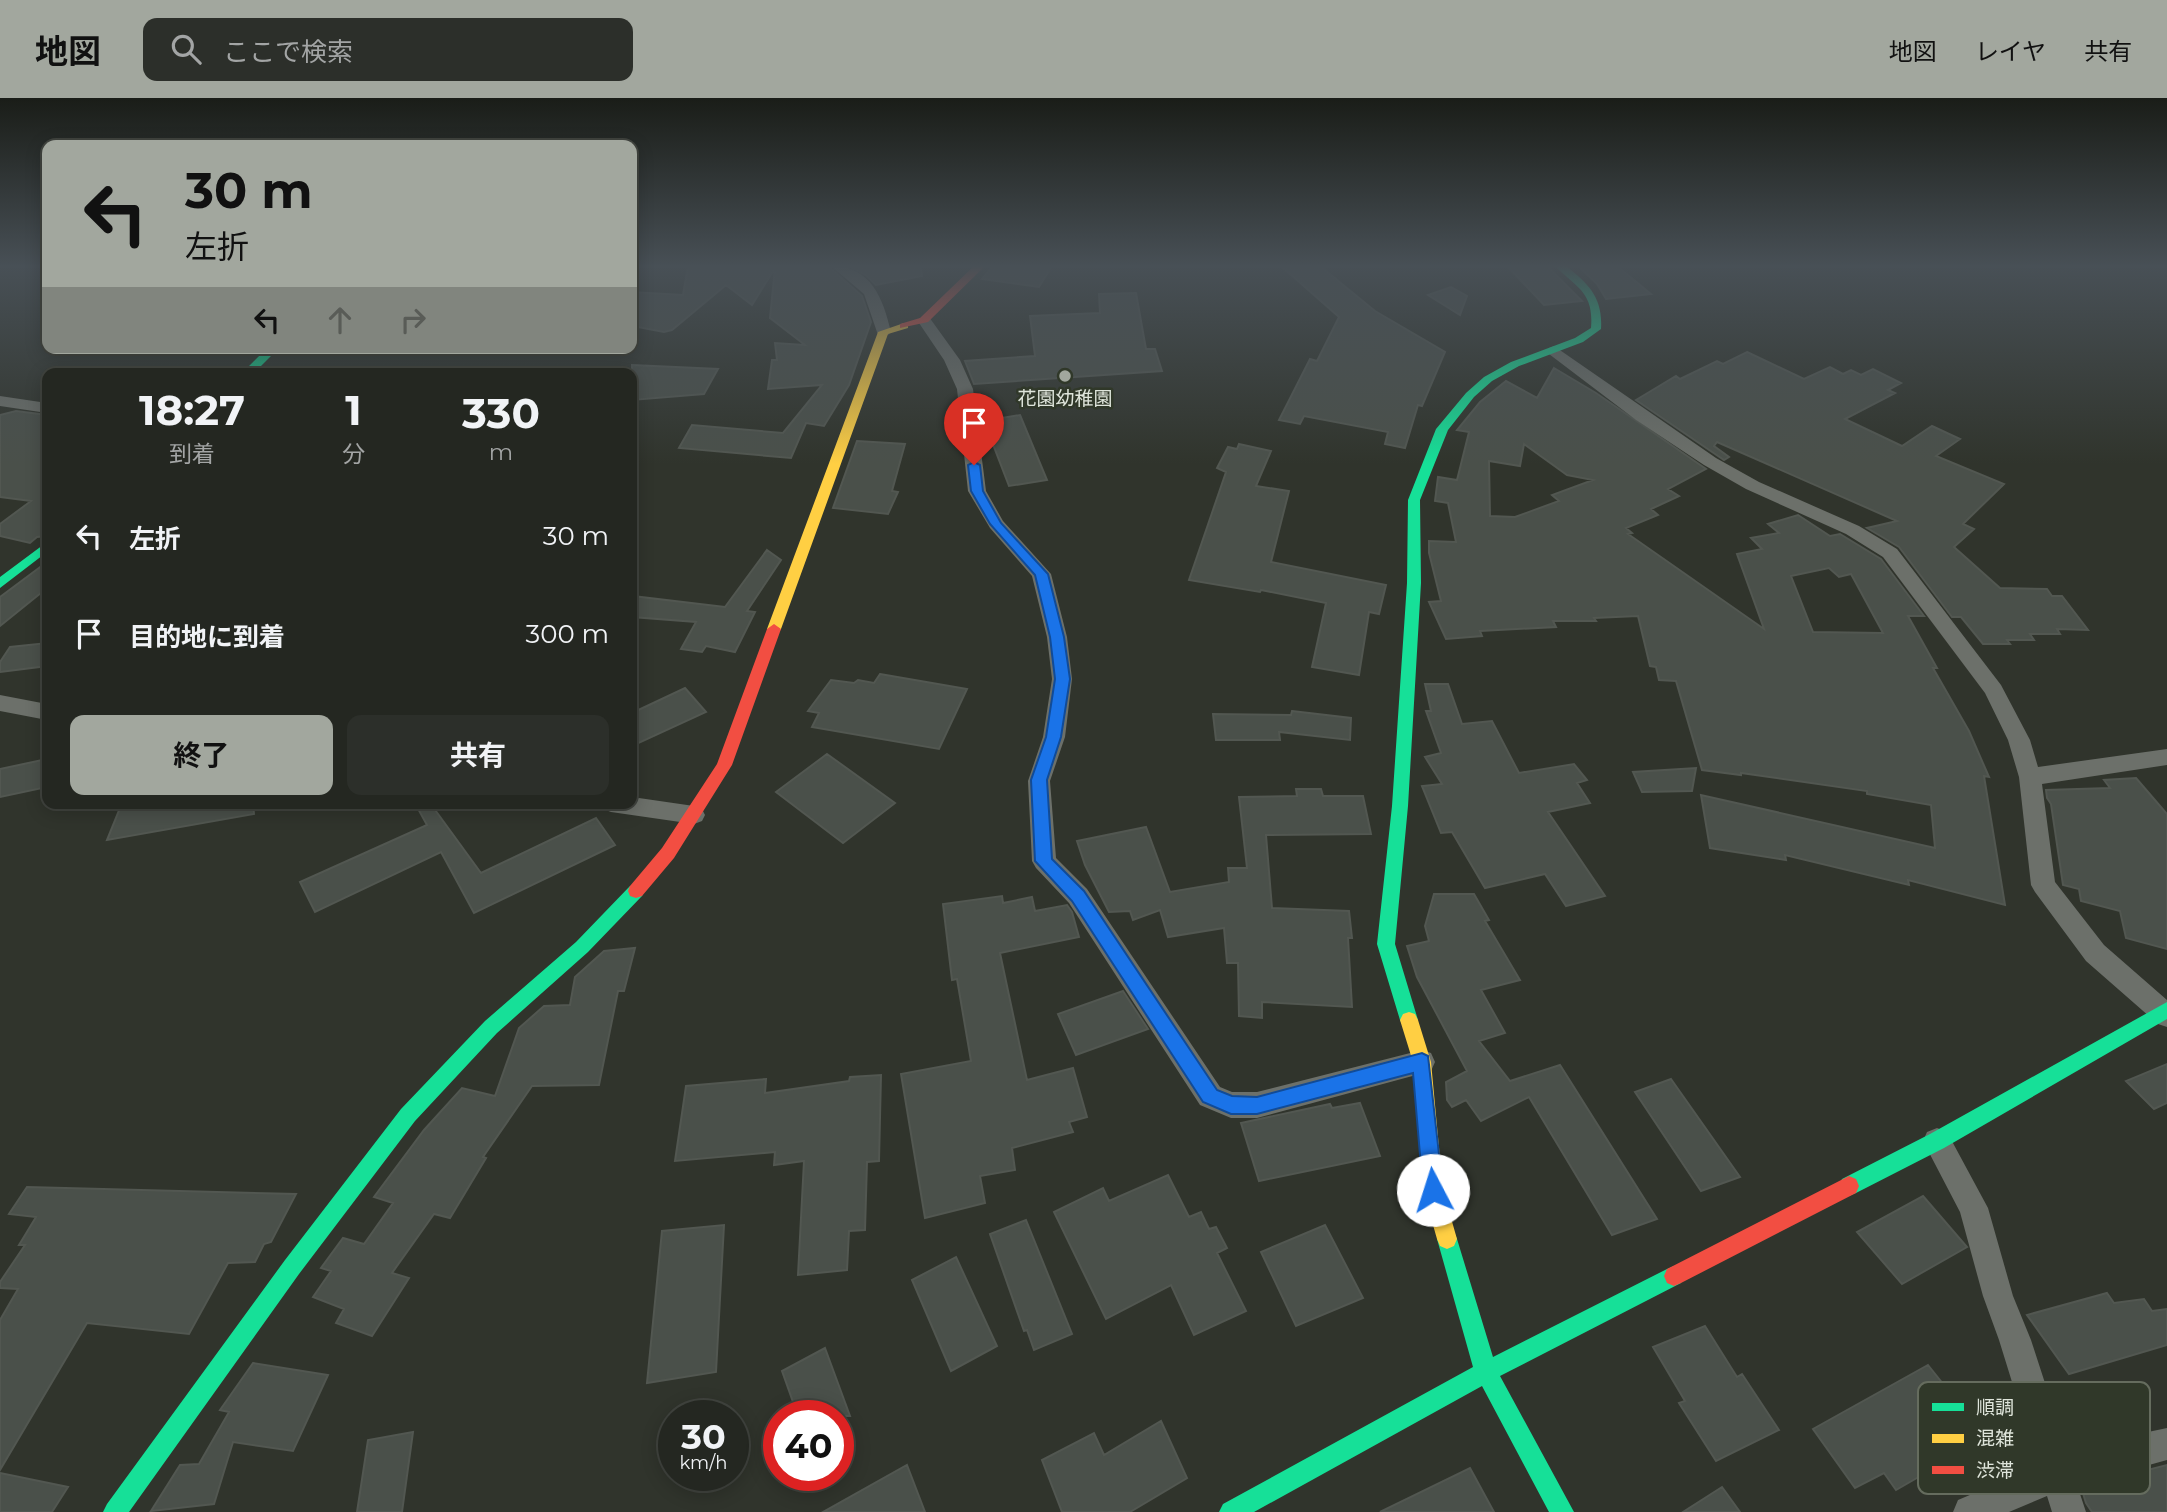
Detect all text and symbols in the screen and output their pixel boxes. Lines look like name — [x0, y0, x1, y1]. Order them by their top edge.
search box — [143, 18, 633, 81]
icon: search — [167, 30, 205, 68]
text: 地図 — [35, 31, 101, 71]
text: ここで検索 — [223, 36, 353, 68]
text: 地図 — [1889, 37, 1937, 66]
text: レイヤ — [1975, 37, 2046, 66]
text: 共有 — [2084, 37, 2132, 66]
text: 30 m — [185, 161, 313, 220]
icon: left — [70, 168, 161, 259]
text: 左折 — [185, 227, 249, 266]
icon: left — [248, 301, 286, 339]
icon: ahead — [321, 301, 359, 339]
icon: right — [394, 301, 432, 339]
marker: 花園幼稚園 — [1057, 368, 1073, 384]
text: 18:27 — [139, 384, 245, 436]
text: 1 — [345, 384, 362, 436]
text: 330 — [462, 387, 540, 439]
place label: 花園幼稚園 — [1017, 387, 1113, 410]
pin — [944, 393, 1004, 465]
icon: arrive — [955, 404, 993, 442]
text: m — [489, 438, 513, 466]
text: 到着 — [169, 440, 215, 468]
text: 分 — [342, 440, 365, 468]
icon: left — [70, 517, 108, 555]
text: 30 m — [543, 520, 609, 552]
text: 左折 — [129, 523, 181, 555]
icon: arrive — [70, 615, 108, 653]
text: 300 m — [526, 618, 609, 650]
text: 目的地に到着 — [129, 621, 285, 653]
button: 終了 — [70, 715, 333, 795]
button: 共有 — [347, 715, 609, 795]
position arrow — [1396, 1153, 1470, 1227]
legend — [1918, 1382, 2150, 1494]
text: 順調 — [1976, 1396, 2014, 1419]
speed limit sign: 40 — [763, 1400, 854, 1491]
text: 30 — [681, 1415, 726, 1458]
text: 混雑 — [1976, 1427, 2014, 1450]
text: km/h — [679, 1452, 728, 1474]
text: 渋滞 — [1976, 1459, 2014, 1482]

